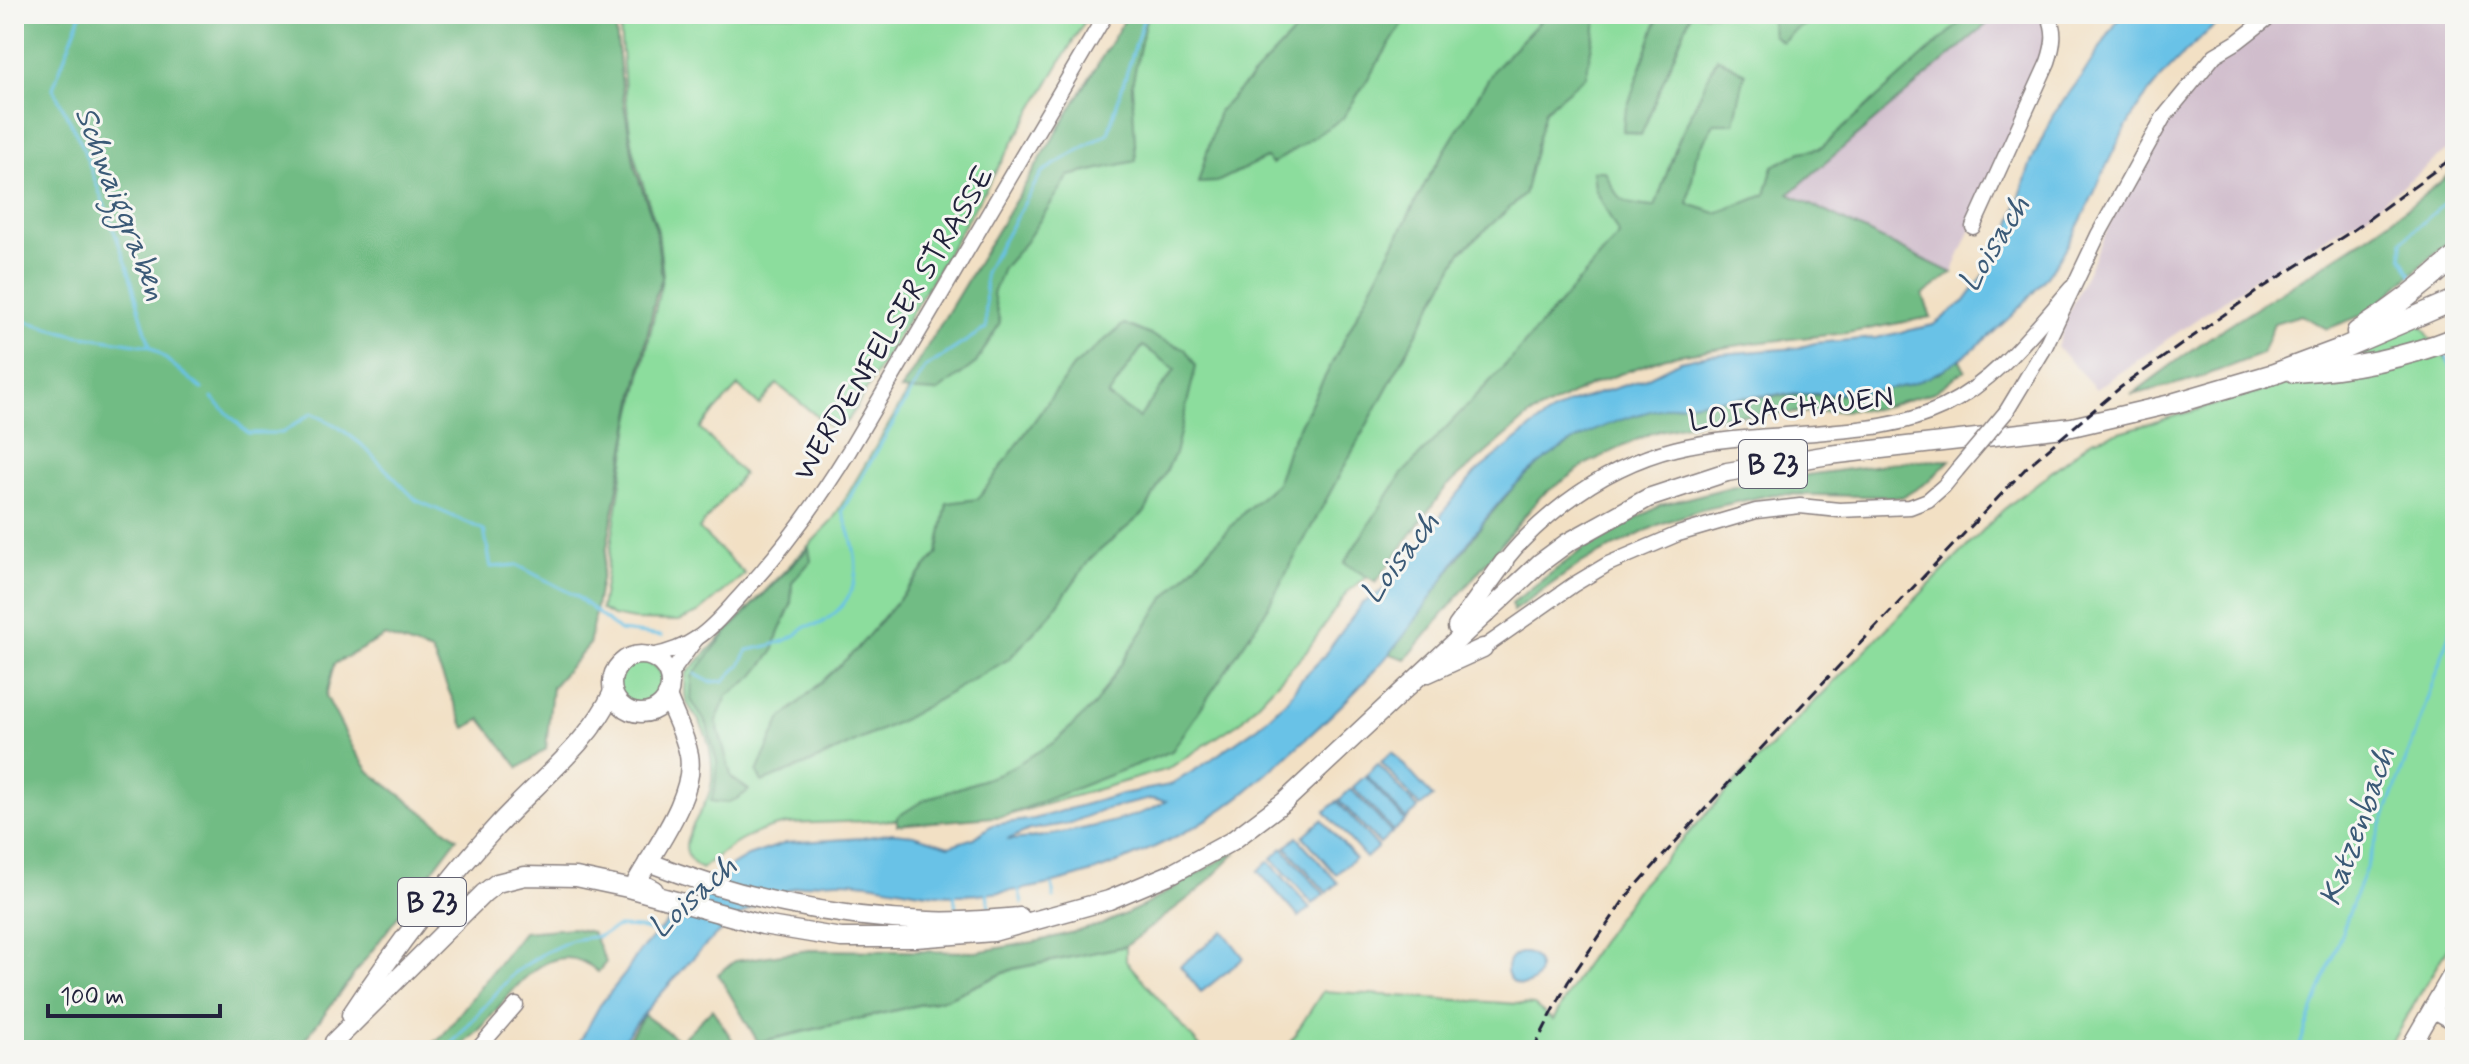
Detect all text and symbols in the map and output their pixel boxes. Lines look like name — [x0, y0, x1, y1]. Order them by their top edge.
water label: Schwaiggraben — [60, 100, 176, 308]
street label: WERDENFELSER STRASSE — [785, 159, 1004, 488]
water label: Loisach — [1949, 188, 2041, 300]
street label: LOISACHAUEN — [1687, 378, 1896, 441]
road number: B 23 — [1739, 440, 1807, 488]
water label: Loisach — [1351, 504, 1450, 613]
water label: Katzenbach — [2310, 742, 2406, 912]
water label: Loisach — [640, 847, 747, 948]
road number: B 23 — [398, 878, 466, 926]
scale bar — [48, 968, 220, 1018]
text: 100 m — [60, 982, 124, 1013]

